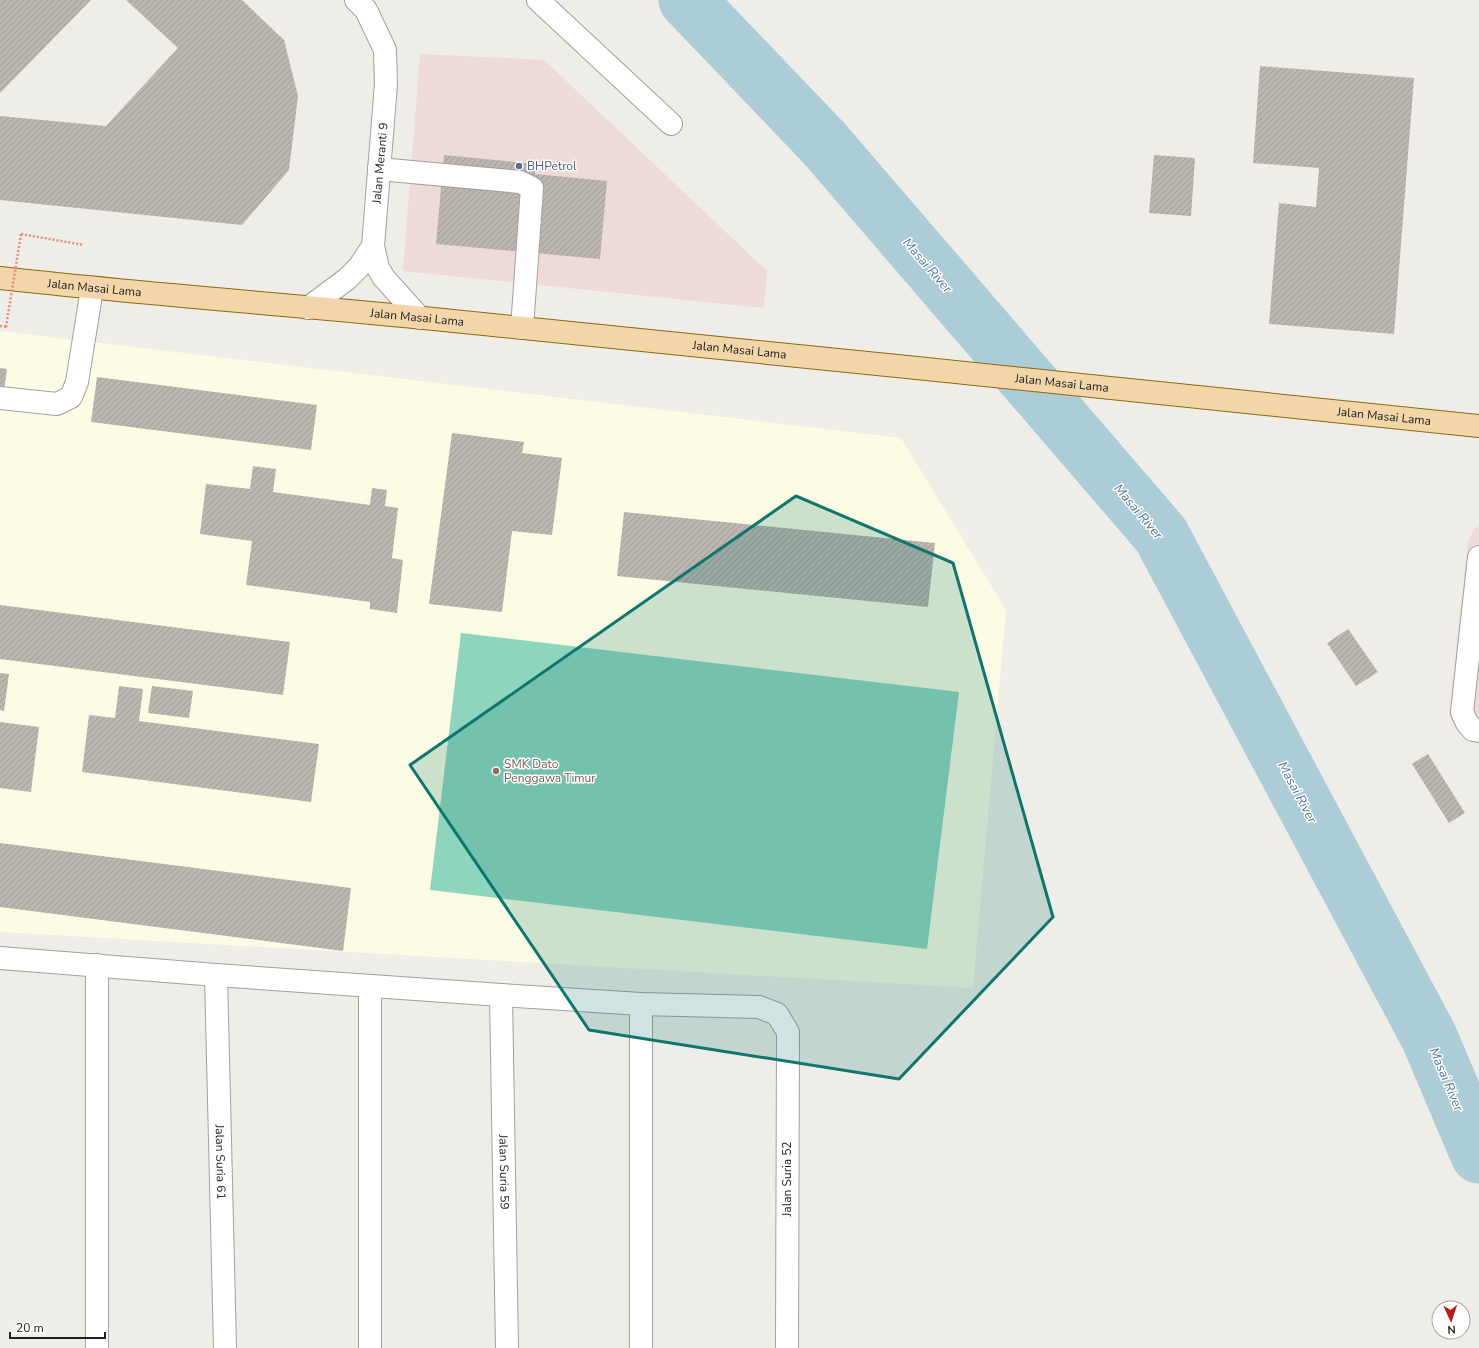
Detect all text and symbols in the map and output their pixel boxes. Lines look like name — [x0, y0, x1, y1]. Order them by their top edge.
street label: Jalan Meranti 9 — [368, 122, 392, 205]
place label: BHPetrol — [527, 158, 577, 174]
marker: BHPetrol — [514, 161, 524, 171]
water label: Masai River — [898, 234, 956, 297]
street label: Jalan Masai Lama — [46, 275, 142, 300]
street label: Jalan Masai Lama — [368, 305, 465, 330]
street label: Jalan Masai Lama — [691, 337, 787, 363]
street label: Jalan Masai Lama — [1013, 370, 1110, 396]
street label: Jalan Masai Lama — [1335, 403, 1432, 429]
water label: Masai River — [1110, 480, 1167, 544]
place label: SMK Dato Penggawa Timur — [504, 756, 596, 786]
water label: Masai River — [1273, 758, 1321, 827]
marker: SMK Dato Penggawa Timur — [491, 766, 501, 776]
water label: Masai River — [1425, 1045, 1468, 1114]
street label: Jalan Suria 61 — [212, 1123, 229, 1200]
street label: Jalan Suria 59 — [495, 1133, 513, 1210]
street label: Jalan Suria 52 — [779, 1141, 795, 1218]
north arrow — [1431, 1300, 1471, 1340]
scale bar — [10, 1314, 105, 1340]
text: 20 m — [16, 1320, 44, 1336]
text: N — [1447, 1322, 1456, 1337]

